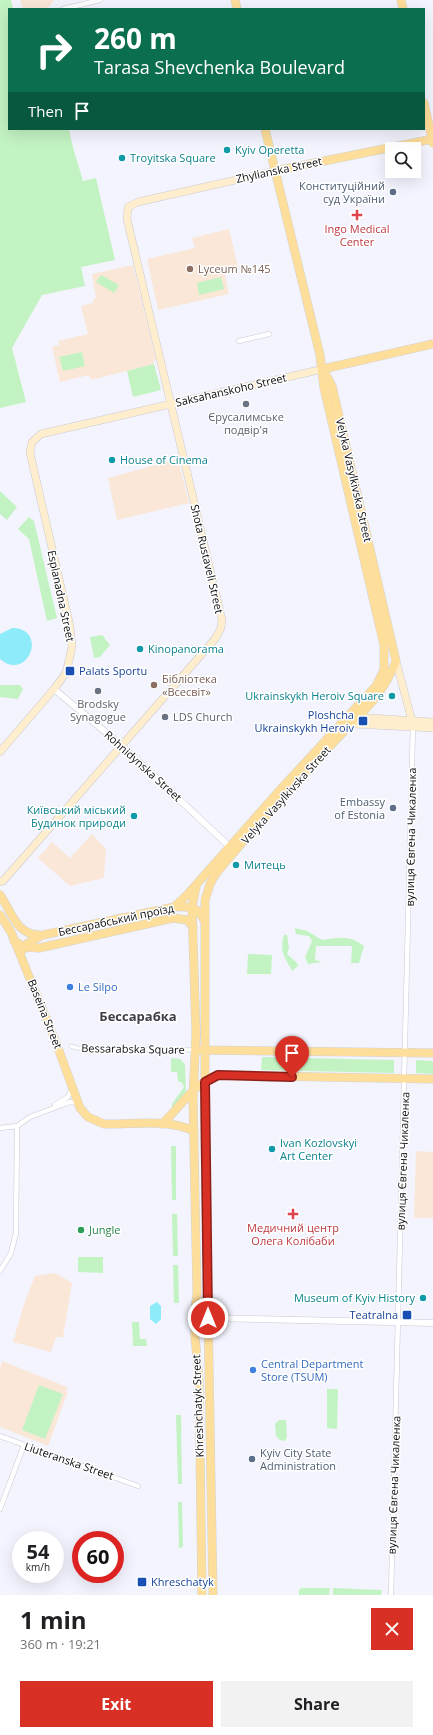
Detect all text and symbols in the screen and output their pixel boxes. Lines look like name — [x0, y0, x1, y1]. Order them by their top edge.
text: 260 m — [94, 19, 177, 57]
icon: right — [28, 24, 80, 76]
text: Tarasa Shevchenka Boulevard — [94, 55, 345, 79]
icon: arrive — [71, 100, 93, 122]
text: Then — [28, 101, 63, 121]
place label: Kyiv Operetta — [235, 142, 304, 157]
map controls — [385, 142, 421, 178]
button: search — [385, 142, 421, 178]
marker: Kyiv Operetta — [222, 145, 232, 155]
place label: Troyitska Square — [130, 150, 216, 165]
marker: Troyitska Square — [117, 153, 127, 163]
street label: Zhylianska Street — [234, 153, 323, 186]
place label: Конституційний суд України — [299, 178, 385, 206]
marker: Конституційний суд України — [388, 187, 398, 197]
marker: Ingo Medical Center — [351, 209, 363, 221]
place label: Ingo Medical Center — [324, 221, 390, 249]
place label: Lyceum №145 — [198, 261, 271, 276]
marker: Lyceum №145 — [185, 264, 195, 274]
street label: Saksahanskoho Street — [174, 369, 288, 410]
marker: Єрусалимське подвір'я — [241, 399, 251, 409]
place label: Єрусалимське подвір'я — [208, 409, 284, 437]
street label: Velyka Vasylkivska Street — [333, 416, 376, 543]
place label: House of Cinema — [120, 452, 208, 467]
marker: House of Cinema — [107, 455, 117, 465]
street label: Shota Rustaveli Street — [188, 503, 227, 615]
street label: Esplanadna Street — [44, 549, 79, 643]
place label: Kinopanorama — [148, 641, 224, 656]
marker: Kinopanorama — [135, 644, 145, 654]
place label: Palats Sportu — [79, 663, 147, 678]
marker: Palats Sportu — [64, 665, 76, 677]
place label: Бібліотека «Всесвіт» — [162, 671, 217, 699]
marker: Бібліотека «Всесвіт» — [149, 680, 159, 690]
marker: Brodsky Synagogue — [93, 686, 103, 696]
place label: Ukrainskykh Heroiv Square — [245, 688, 384, 703]
marker: Ukrainskykh Heroiv Square — [387, 691, 397, 701]
place label: Brodsky Synagogue — [70, 696, 126, 724]
place label: Ploshcha Ukrainskykh Heroiv — [254, 707, 355, 735]
place label: LDS Church — [173, 709, 233, 724]
marker: LDS Church — [160, 712, 170, 722]
marker: Ploshcha Ukrainskykh Heroiv — [357, 715, 369, 727]
street label: Rohnidynska Street — [101, 727, 185, 804]
street label: Velyka Vasylkivska Street — [238, 743, 334, 847]
street label: вулиця Євгена Чикаленка — [402, 767, 419, 907]
place label: Embassy of Estonia — [334, 794, 385, 822]
place label: Київський міський Будинок природи — [27, 802, 126, 830]
marker: Embassy of Estonia — [388, 803, 398, 813]
marker: Київський міський Будинок природи — [129, 811, 139, 821]
place label: Митець — [244, 857, 286, 872]
marker: Митець — [231, 860, 241, 870]
street label: Бессарабський проїзд — [57, 900, 176, 939]
street label: Baseina Street — [25, 977, 66, 1051]
place label: Le Silpo — [78, 979, 118, 994]
marker: Le Silpo — [65, 982, 75, 992]
district label: Бессарабка — [99, 1007, 177, 1025]
pin — [275, 1036, 309, 1077]
street label: Bessarabska Square — [81, 1040, 185, 1057]
icon: arrive — [281, 1042, 303, 1064]
street label: вулиця Євгена Чикаленка — [393, 1091, 412, 1231]
place label: Ivan Kozlovskyi Art Center — [280, 1135, 357, 1163]
marker: Ivan Kozlovskyi Art Center — [267, 1144, 277, 1154]
marker: Медичний центр Олега Колібаби — [287, 1208, 299, 1220]
place label: Медичний центр Олега Колібаби — [247, 1220, 339, 1248]
place label: Jungle — [88, 1222, 120, 1237]
marker: Jungle — [76, 1225, 86, 1235]
place label: Museum of Kyiv History — [294, 1290, 415, 1305]
marker: Museum of Kyiv History — [418, 1293, 428, 1303]
position arrow — [187, 1297, 229, 1339]
place label: Teatralna — [349, 1307, 398, 1322]
marker: Teatralna — [401, 1309, 413, 1321]
street label: Khreshchatyk Street — [188, 1354, 207, 1458]
place label: Central Department Store (TSUM) — [261, 1356, 364, 1384]
marker: Central Department Store (TSUM) — [248, 1365, 258, 1375]
street label: вулиця Євгена Чикаленка — [384, 1415, 403, 1555]
street label: Liuteranska Street — [23, 1438, 116, 1483]
place label: Kyiv City State Administration — [260, 1445, 336, 1473]
marker: Kyiv City State Administration — [247, 1454, 257, 1464]
speed limit sign: 60 — [72, 1531, 124, 1583]
text: 54 — [27, 1538, 49, 1565]
text: km/h — [26, 1560, 50, 1574]
place label: Khreschatyk — [151, 1574, 214, 1589]
marker: Khreschatyk — [136, 1576, 148, 1588]
text: 1 min — [20, 1603, 87, 1636]
button: close — [371, 1608, 413, 1650]
text: 360 m · 19:21 — [20, 1635, 101, 1653]
button: Exit — [20, 1681, 213, 1727]
button: Share — [221, 1681, 413, 1727]

